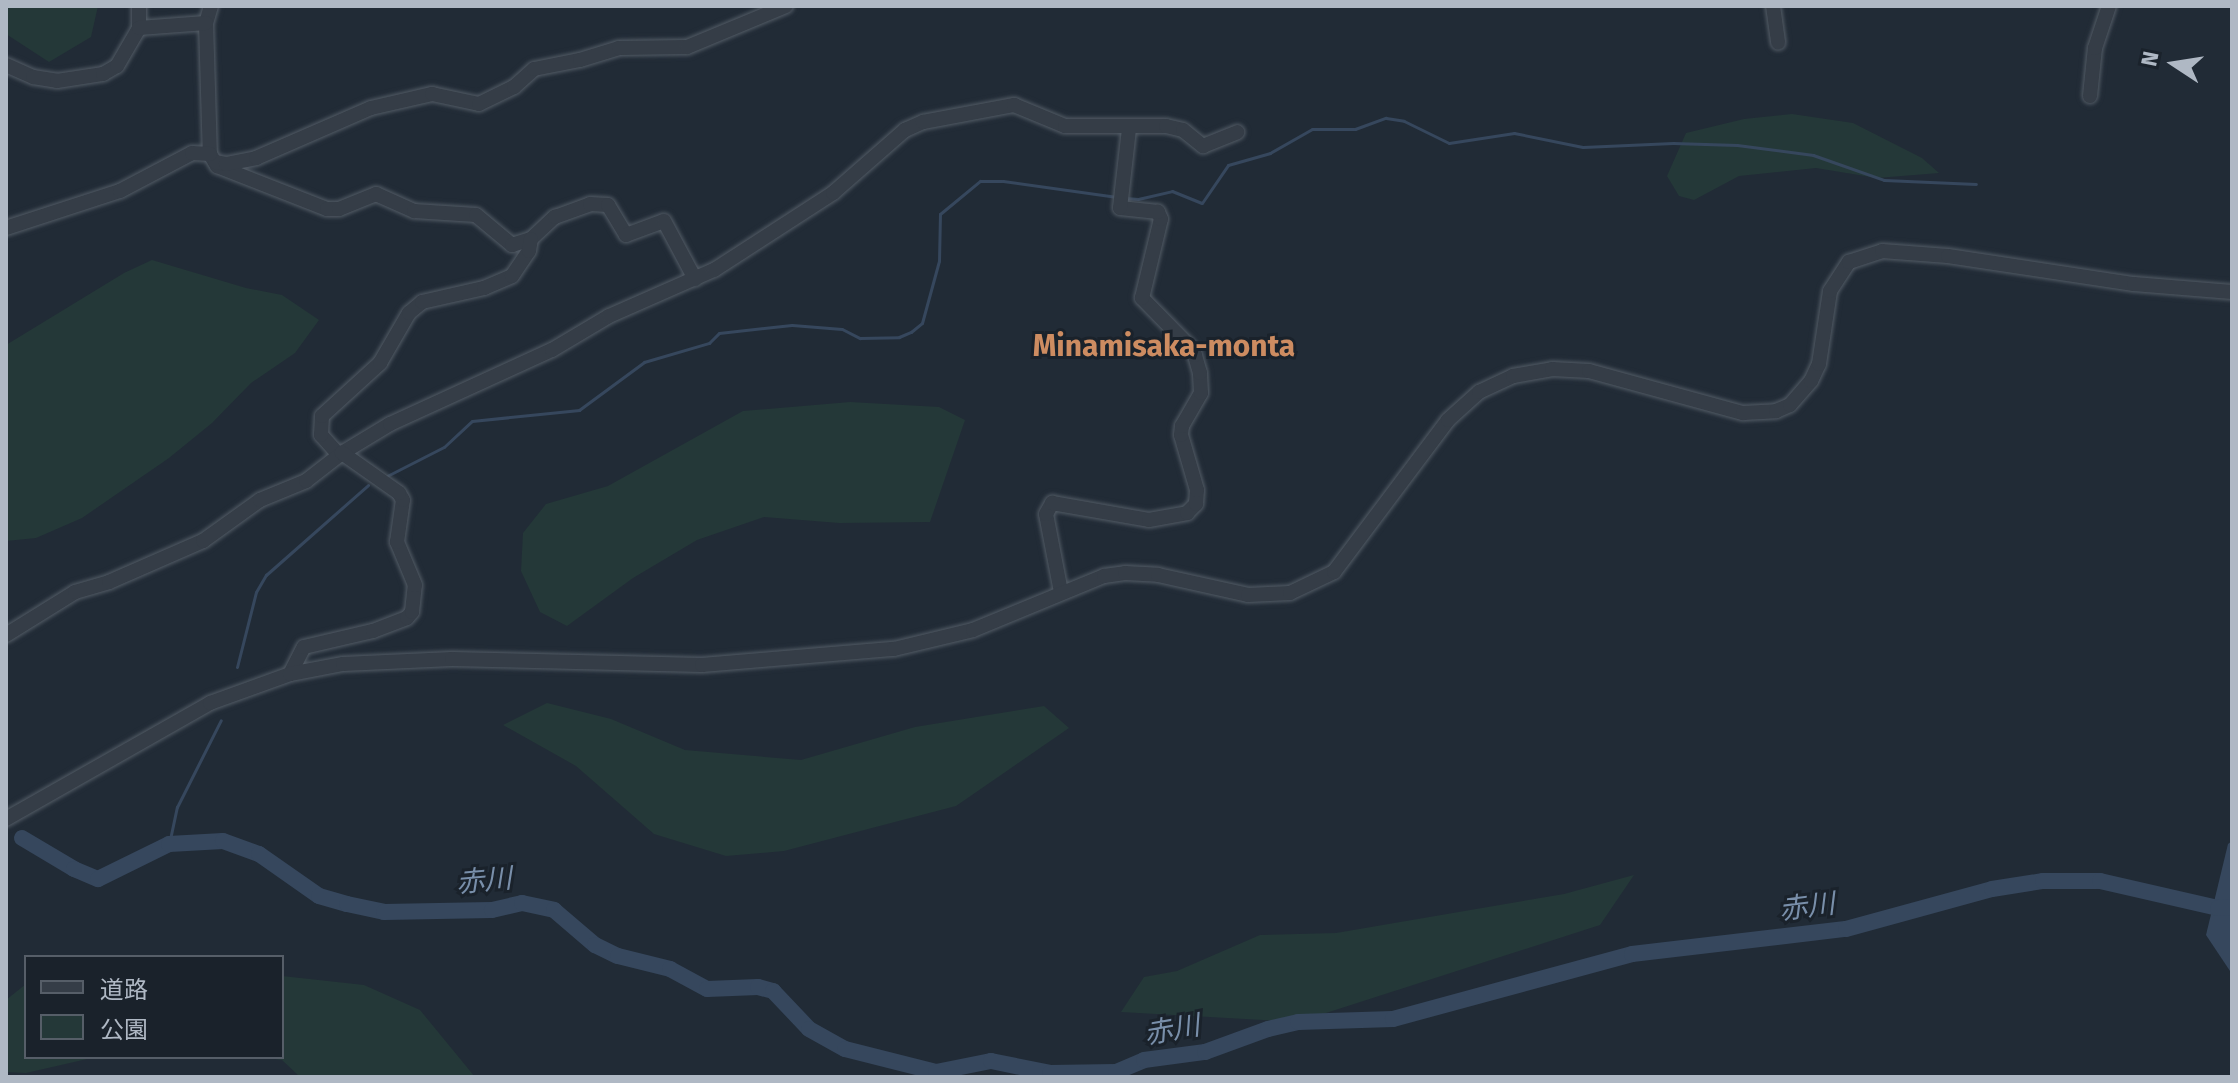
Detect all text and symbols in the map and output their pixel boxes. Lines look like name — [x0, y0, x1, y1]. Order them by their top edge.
north arrow — [2134, 24, 2214, 104]
text: N — [2135, 49, 2165, 69]
district label: Minamisaka-monta — [1033, 328, 1295, 364]
water label: 赤川 — [455, 862, 513, 900]
water label: 赤川 — [1777, 887, 1837, 927]
legend — [24, 955, 284, 1059]
text: 道路 — [100, 976, 148, 1004]
water label: 赤川 — [1142, 1009, 1202, 1051]
text: 公園 — [100, 1016, 148, 1044]

